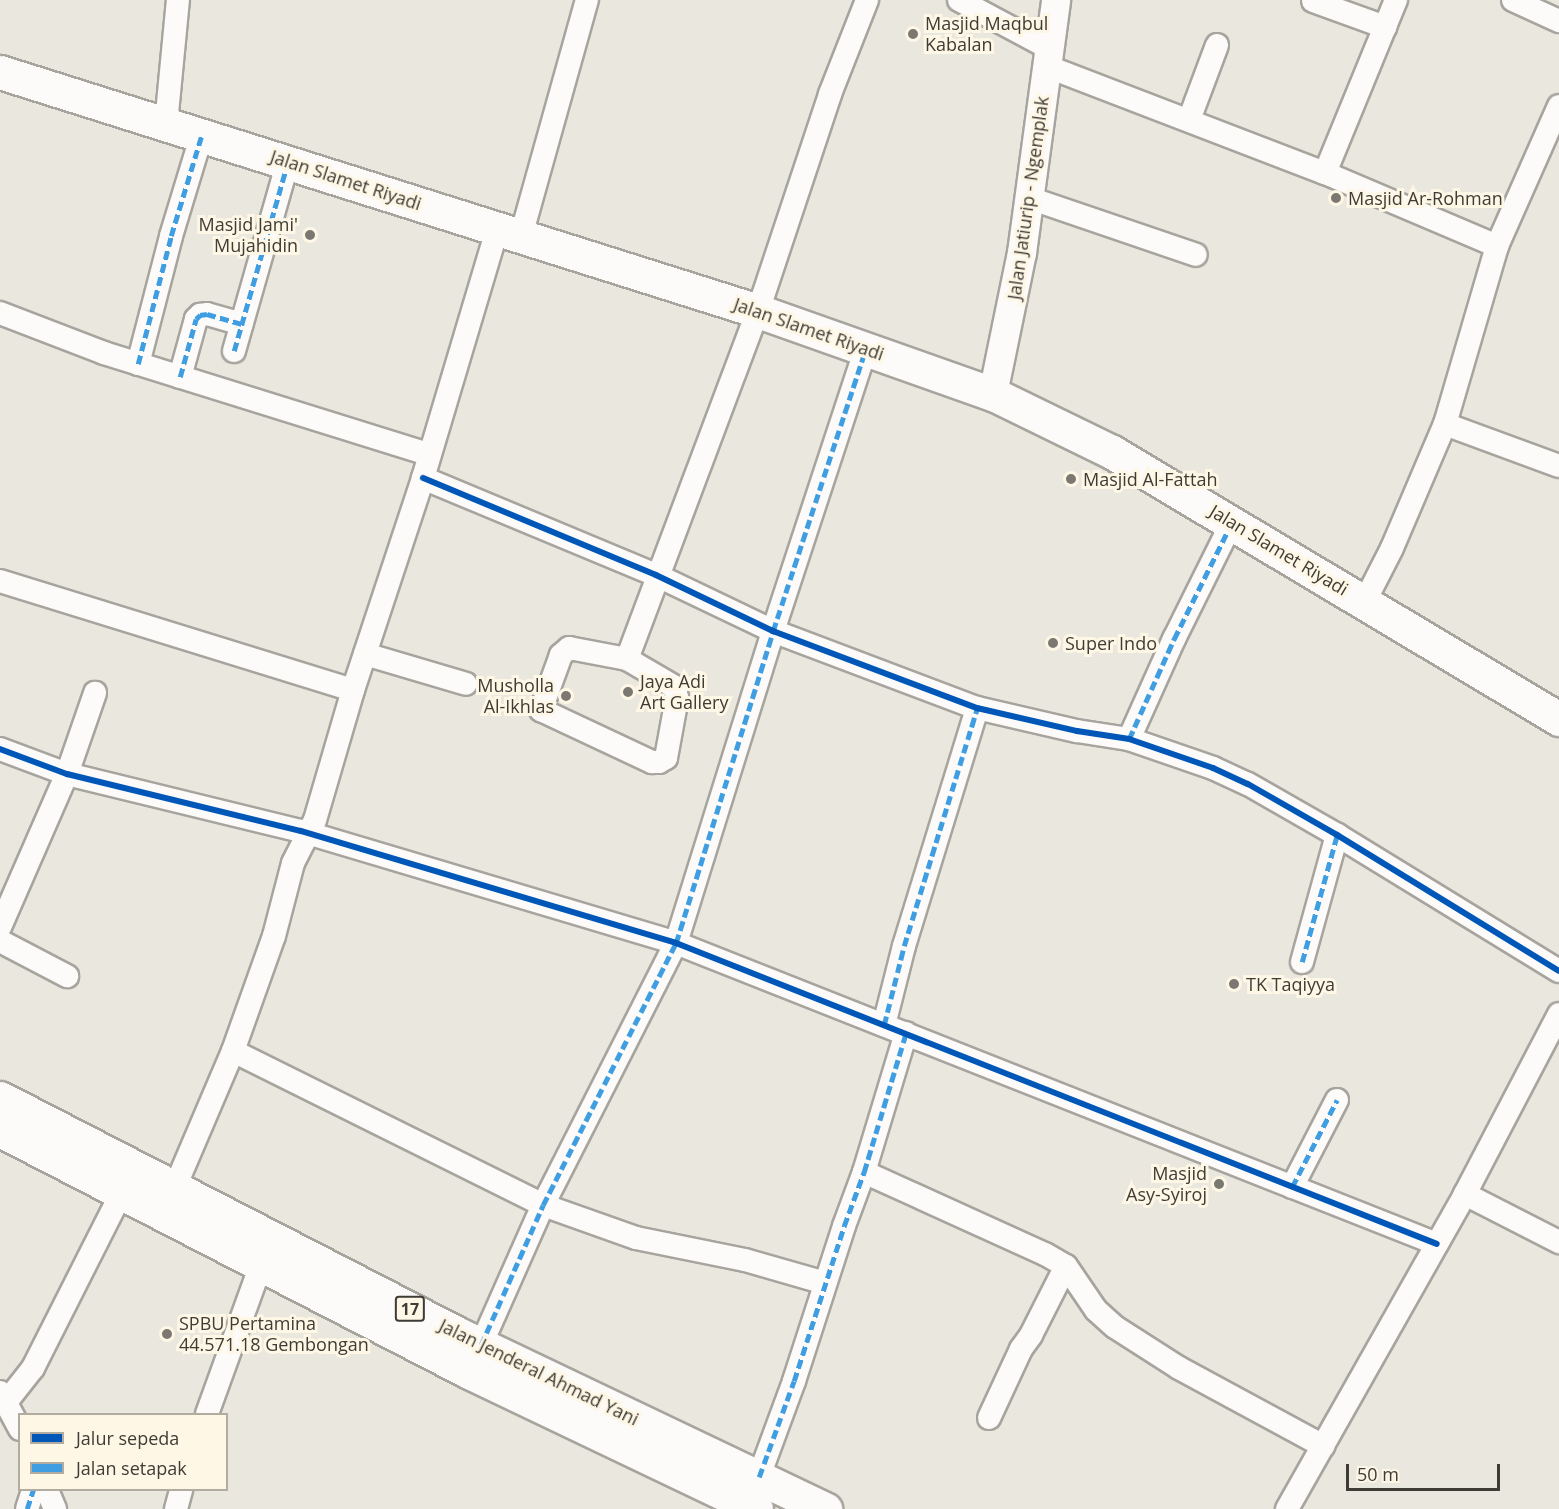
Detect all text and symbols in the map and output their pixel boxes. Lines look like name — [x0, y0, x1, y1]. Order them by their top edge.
place label: Masjid Maqbul Kabalan — [925, 13, 1048, 56]
marker: Masjid Maqbul Kabalan — [906, 27, 920, 41]
street label: Jalan Jatiurip - Ngemplak — [1003, 95, 1053, 301]
street label: Jalan Slamet Riyadi — [268, 145, 424, 215]
place label: Masjid Ar-Rohman — [1348, 187, 1503, 209]
marker: Masjid Ar-Rohman — [1329, 191, 1343, 205]
place label: Masjid Jami' Mujahidin — [198, 214, 298, 256]
marker: Masjid Jami' Mujahidin — [303, 228, 317, 242]
street label: Jalan Slamet Riyadi — [731, 293, 887, 365]
place label: Masjid Al-Fattah — [1083, 468, 1217, 490]
marker: Masjid Al-Fattah — [1064, 472, 1078, 486]
street label: Jalan Slamet Riyadi — [1206, 500, 1352, 600]
place label: Super Indo — [1065, 632, 1157, 654]
marker: Super Indo — [1046, 636, 1060, 650]
place label: Jaya Adi Art Gallery — [640, 671, 728, 714]
place label: Musholla Al-Ikhlas — [477, 675, 554, 718]
marker: Jaya Adi Art Gallery — [621, 685, 635, 699]
marker: Musholla Al-Ikhlas — [559, 689, 573, 703]
place label: TK Taqiyya — [1246, 973, 1335, 995]
marker: TK Taqiyya — [1227, 977, 1241, 991]
place label: Masjid Asy-Syiroj — [1126, 1163, 1207, 1206]
marker: Masjid Asy-Syiroj — [1212, 1177, 1226, 1191]
road number: 17 — [394, 1296, 426, 1322]
place label: SPBU Pertamina 44.571.18 Gembongan — [179, 1313, 369, 1356]
street label: Jalan Jenderal Ahmad Yani — [436, 1314, 642, 1430]
marker: SPBU Pertamina 44.571.18 Gembongan — [160, 1327, 174, 1341]
legend — [18, 1413, 228, 1491]
text: Jalur sepeda — [76, 1426, 179, 1450]
scale bar — [1349, 1452, 1504, 1490]
text: Jalan setapak — [76, 1456, 187, 1480]
text: 50 m — [1357, 1462, 1399, 1486]

